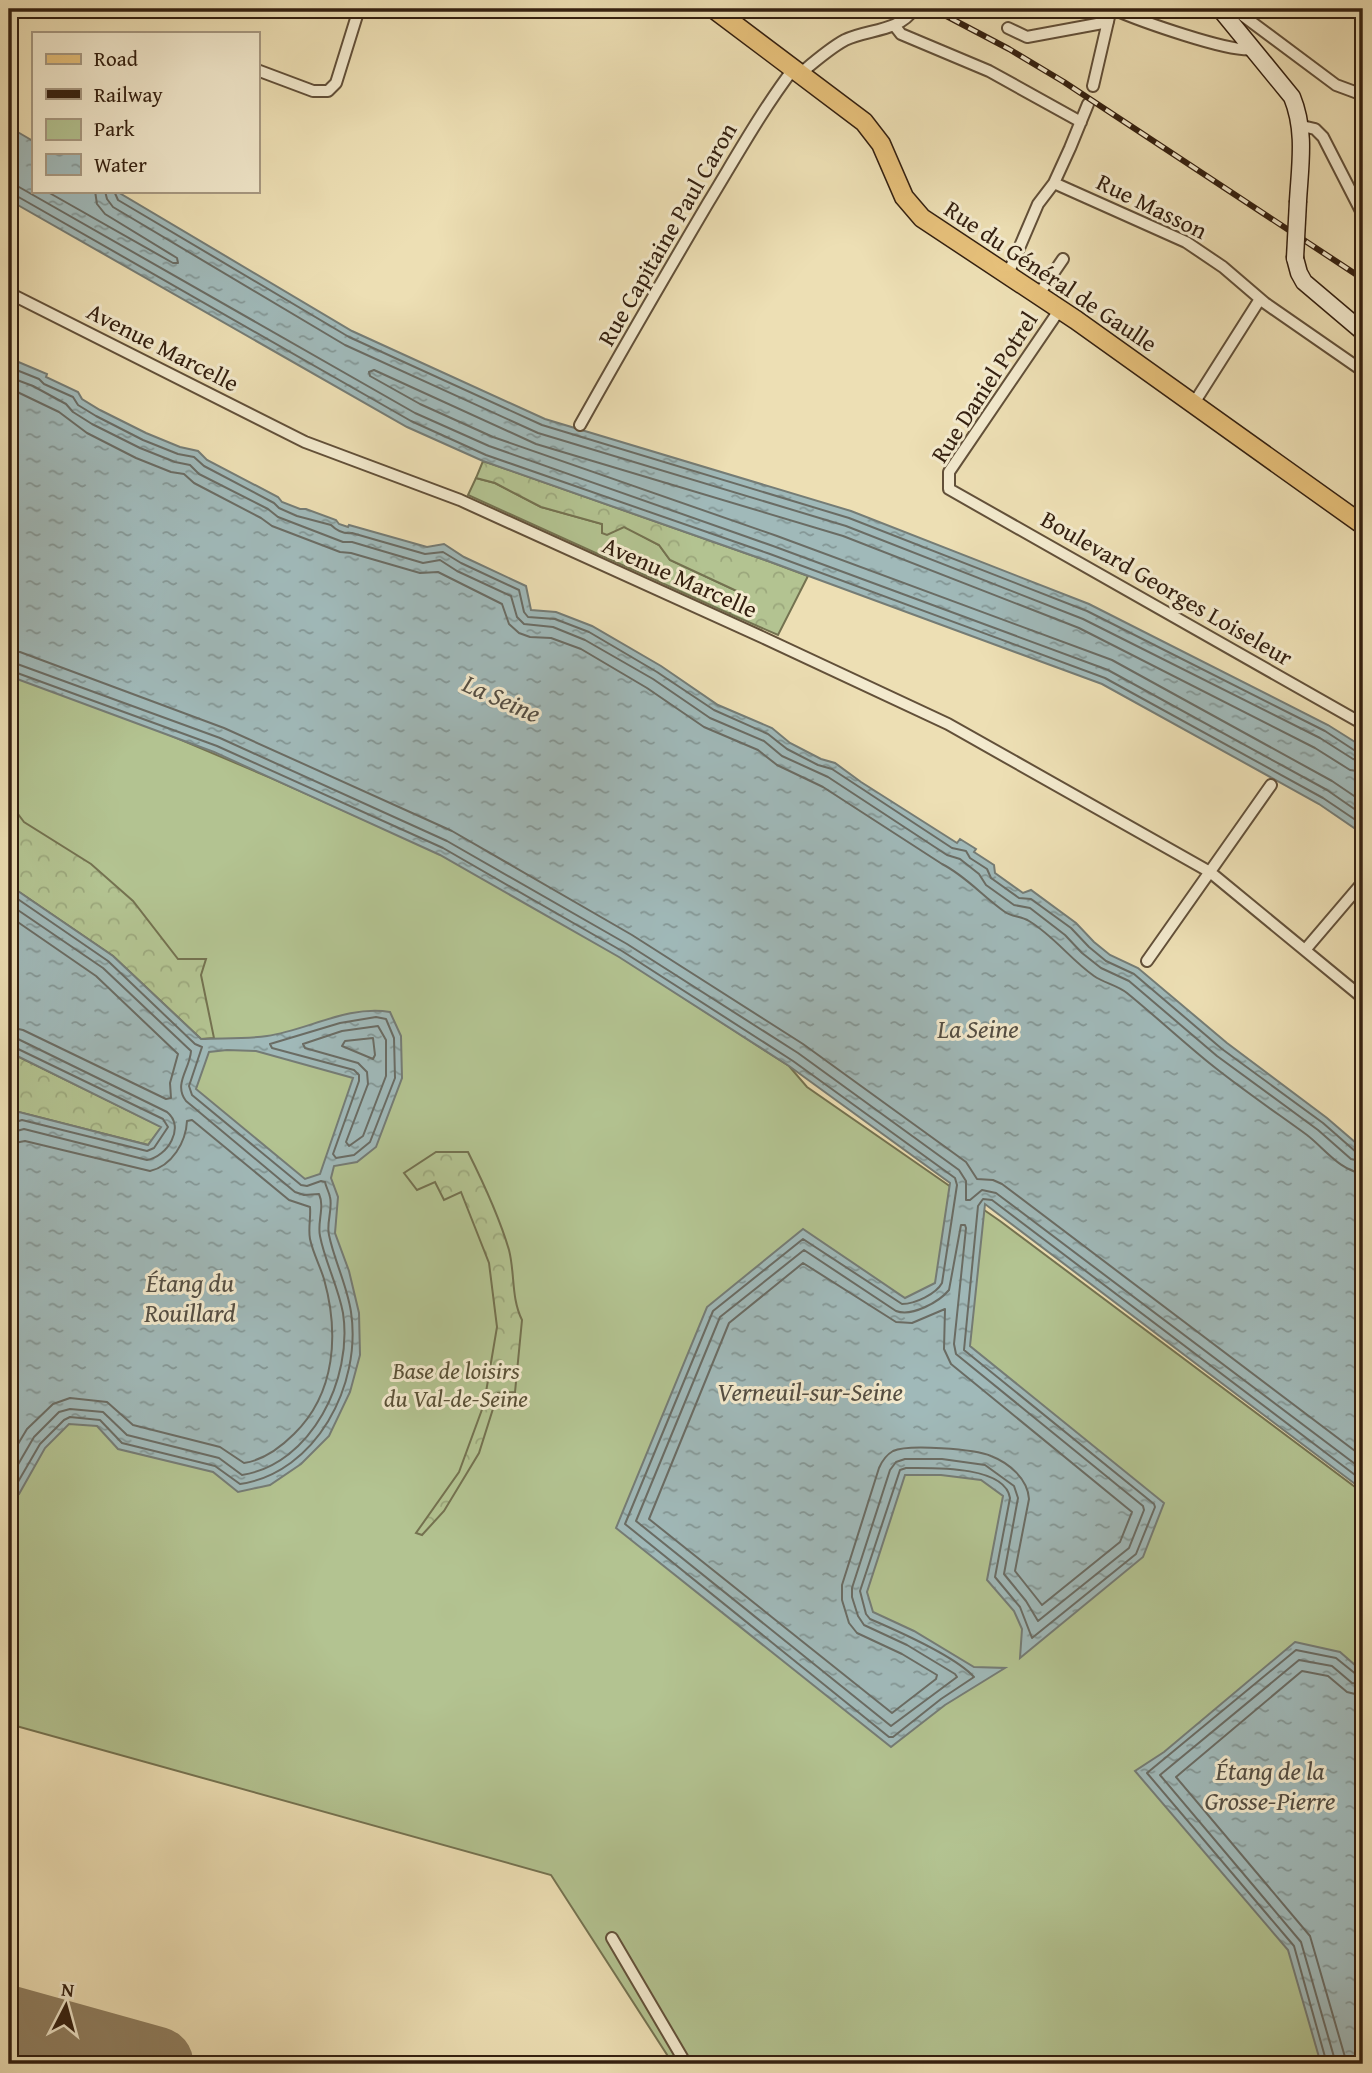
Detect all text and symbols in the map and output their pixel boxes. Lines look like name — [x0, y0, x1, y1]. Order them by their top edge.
legend — [32, 32, 259, 192]
text: Road — [94, 43, 139, 74]
text: Railway — [94, 79, 163, 110]
text: Park — [94, 113, 135, 144]
street label: Rue Capitaine Paul Caron — [589, 115, 746, 352]
text: Water — [94, 149, 147, 180]
street label: Rue Masson — [1091, 164, 1214, 248]
street label: Rue du Général de Gaulle — [938, 192, 1164, 360]
street label: Avenue Marcelle — [81, 294, 245, 400]
street label: Rue Daniel Potrel — [922, 304, 1046, 469]
street label: Boulevard Georges Loiseleur — [1035, 502, 1299, 675]
street label: Avenue Marcelle — [597, 527, 763, 627]
water label: La Seine — [456, 663, 547, 732]
water label: La Seine — [936, 1009, 1019, 1048]
water label: Étang du Rouillard — [143, 1263, 236, 1332]
park label: Base de loisirs du Val-de-Seine — [384, 1353, 528, 1416]
water label: Verneuil-sur-Seine — [717, 1372, 903, 1411]
water label: Étang de la Grosse-Pierre — [1205, 1751, 1335, 1820]
north arrow — [32, 1972, 102, 2042]
text: N — [60, 1975, 76, 2004]

